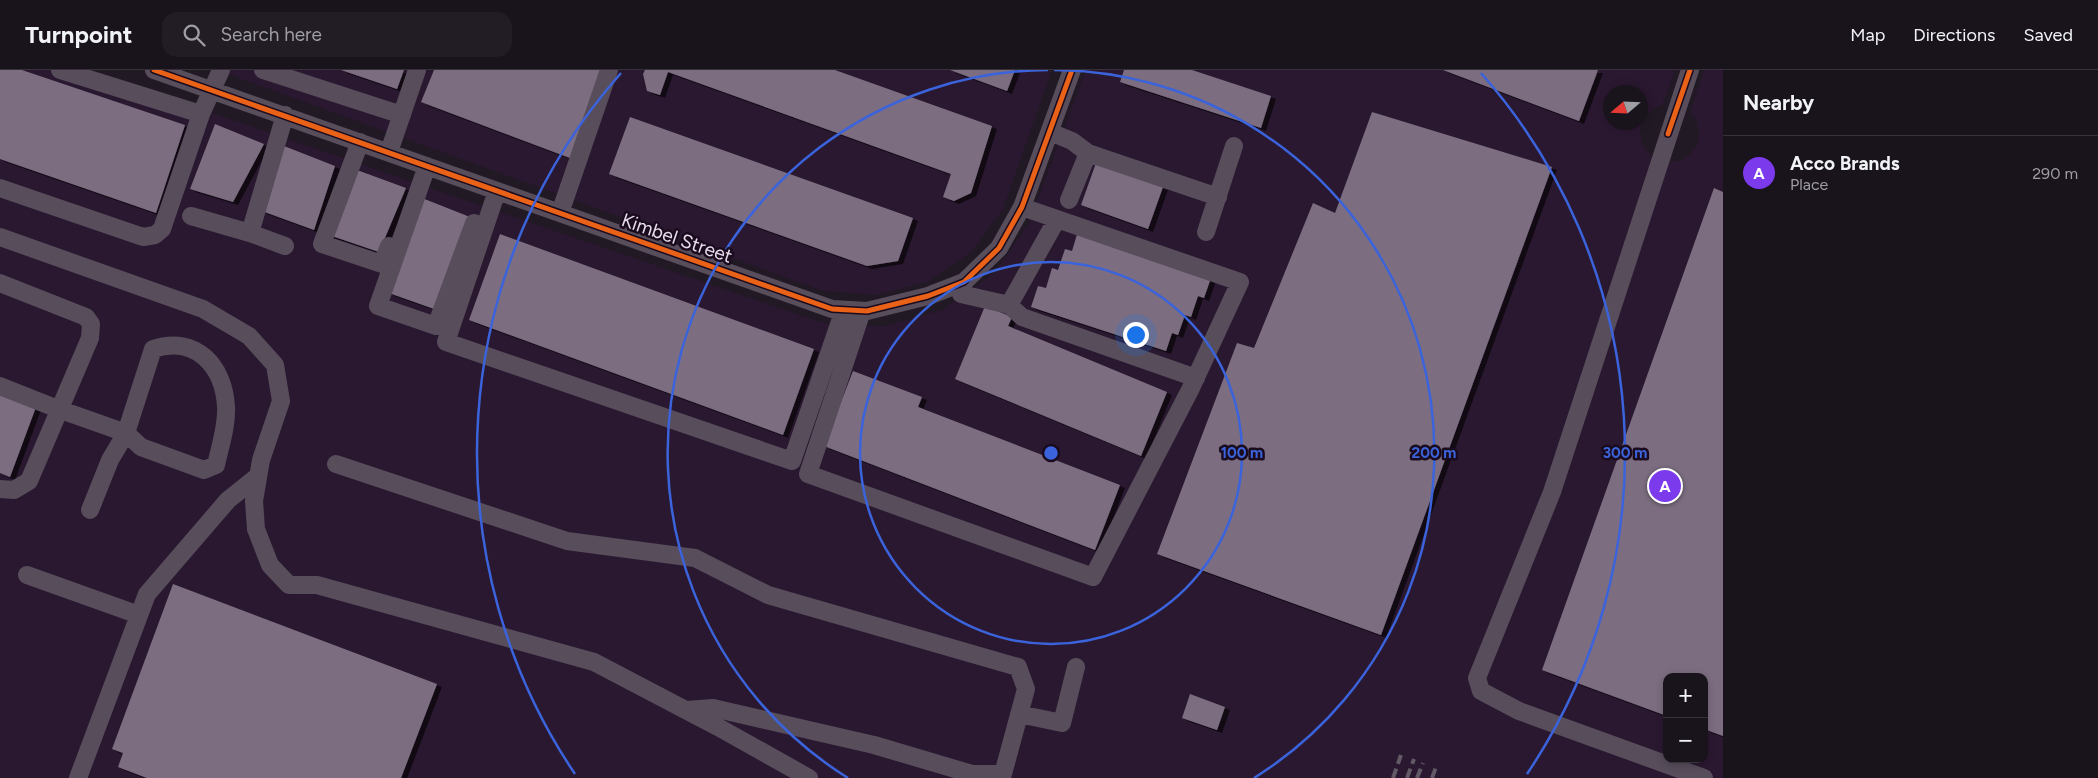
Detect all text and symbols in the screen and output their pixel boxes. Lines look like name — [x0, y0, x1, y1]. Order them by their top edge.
search box — [162, 12, 512, 57]
text: Turnpoint — [25, 20, 132, 49]
icon: search — [180, 21, 208, 49]
text: Search here — [220, 23, 322, 46]
text: Map — [1850, 24, 1885, 46]
text: Directions — [1913, 24, 1995, 46]
text: Saved — [2023, 24, 2073, 46]
north arrow — [1603, 85, 1648, 130]
text: Nearby — [1743, 90, 1814, 115]
text: Acco Brands — [1790, 152, 1900, 175]
text: A — [1753, 164, 1765, 183]
text: 290 m — [2032, 164, 2078, 183]
text: Place — [1790, 175, 1828, 194]
street label: Kimbel Street — [619, 208, 735, 268]
your location — [1123, 322, 1149, 348]
centre of rings — [1042, 444, 1060, 462]
text: 100 m — [1221, 444, 1263, 462]
text: 200 m — [1412, 444, 1456, 462]
text: 300 m — [1603, 444, 1647, 462]
pin: A — [1649, 467, 1681, 505]
map controls — [1663, 673, 1708, 763]
button: + — [1663, 673, 1708, 718]
button: − — [1663, 718, 1708, 763]

